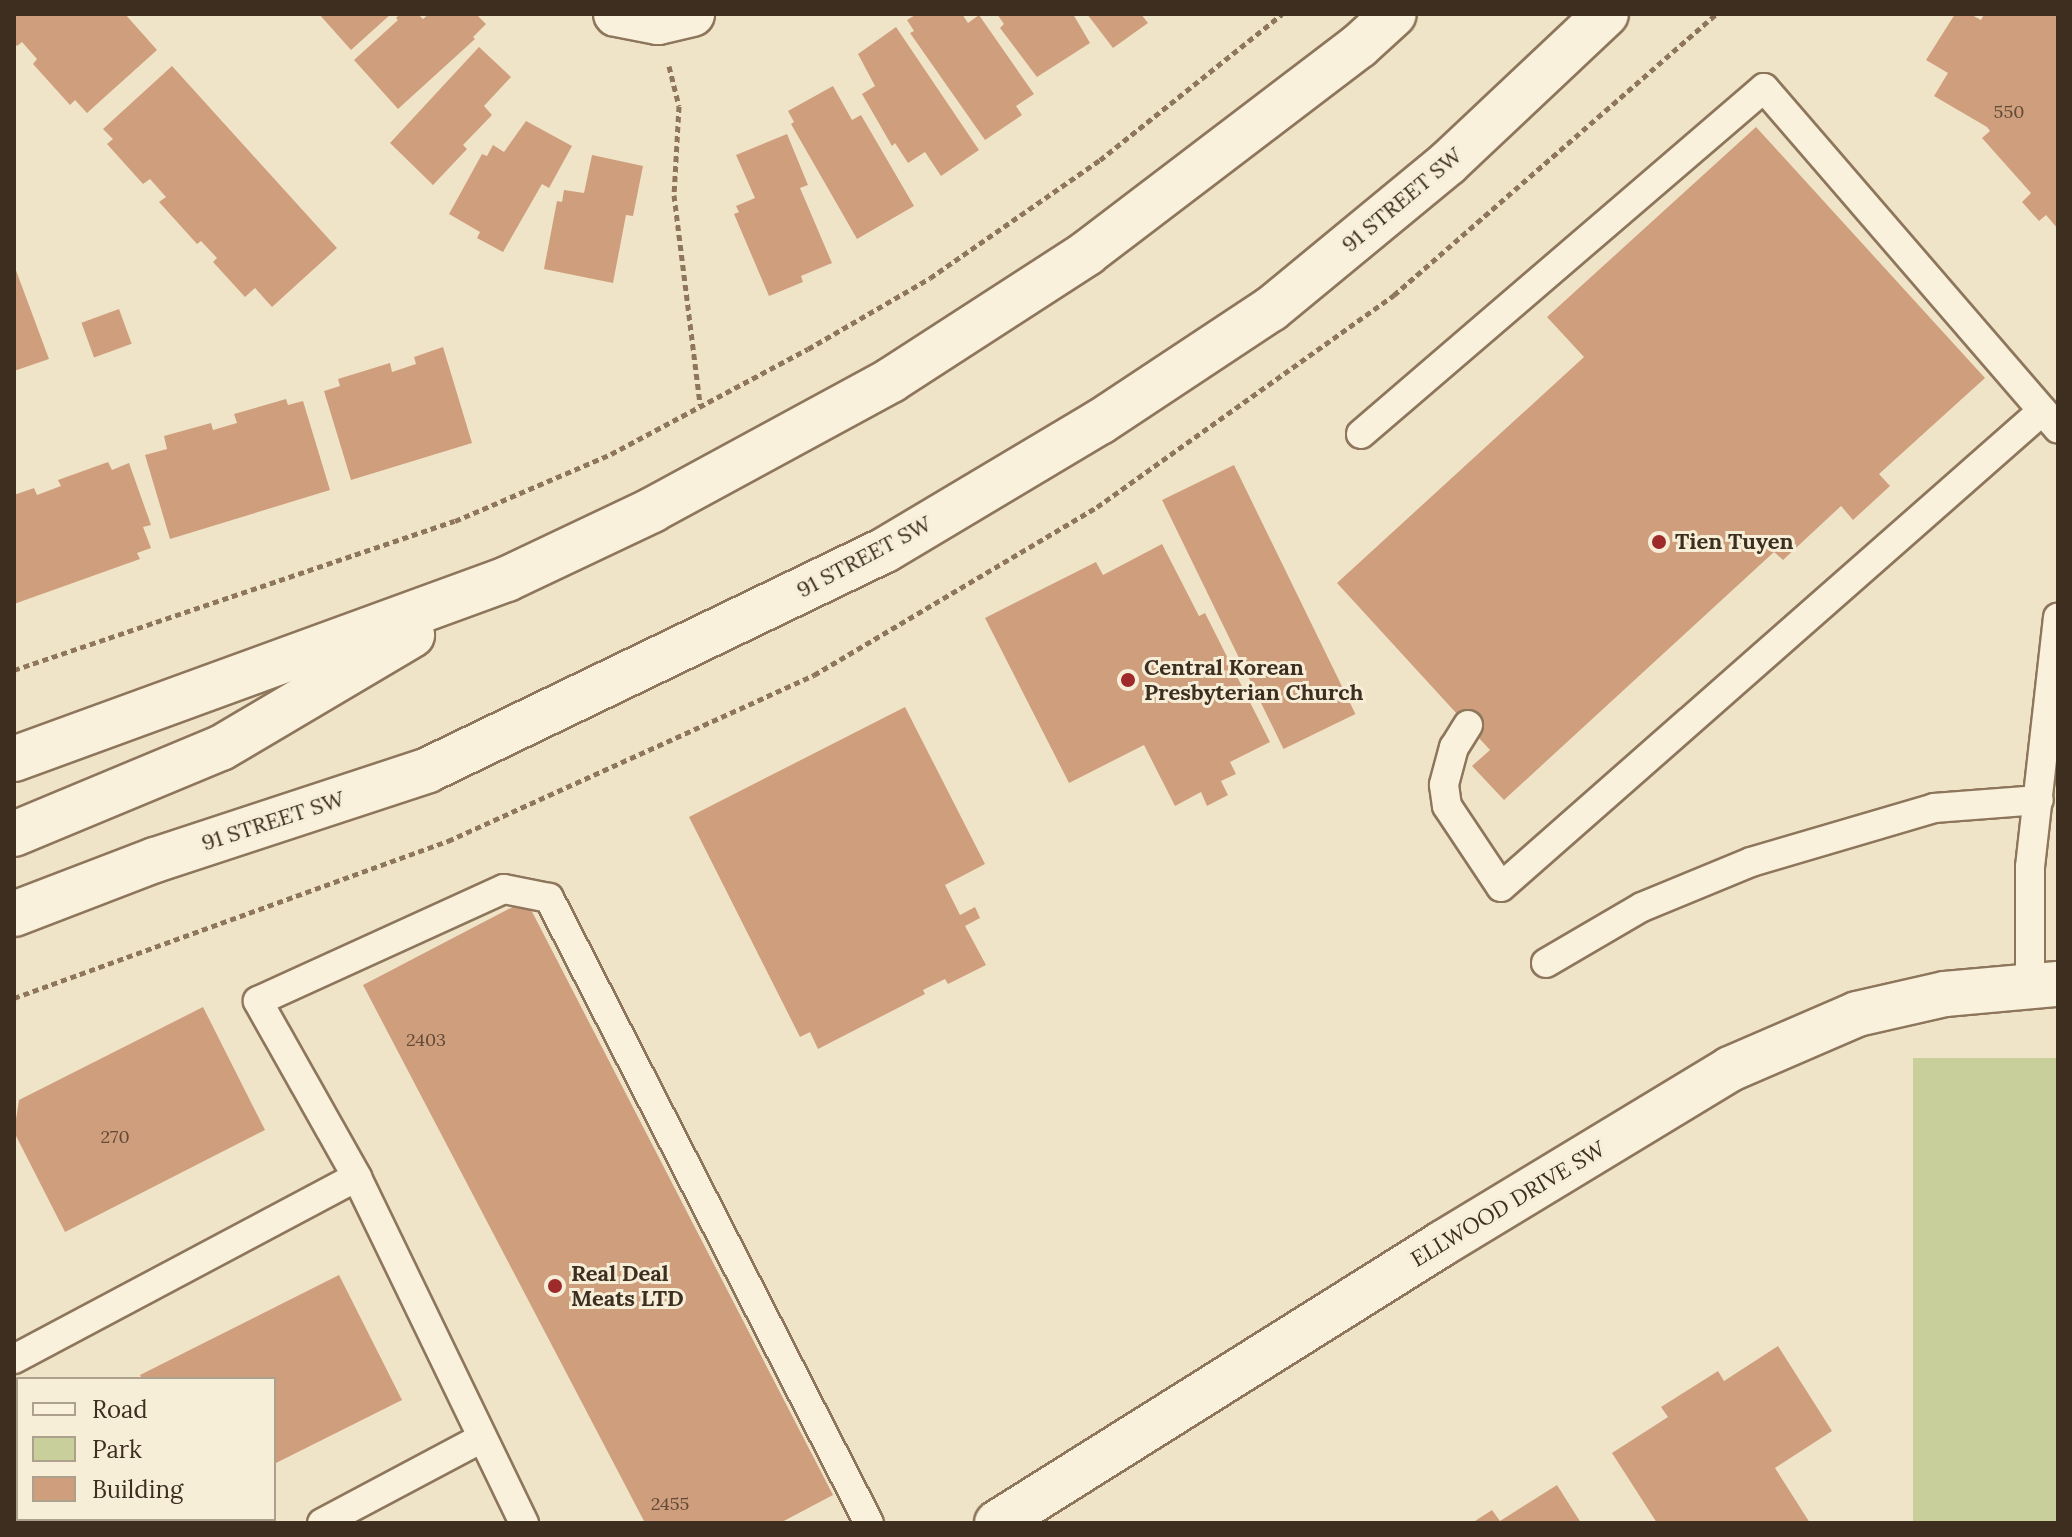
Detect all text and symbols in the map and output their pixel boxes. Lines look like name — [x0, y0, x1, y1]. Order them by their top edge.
house number: 550 — [1994, 101, 2024, 123]
street label: 91 STREET SW — [1337, 142, 1467, 258]
street label: 91 STREET SW — [792, 510, 936, 604]
place label: Tien Tuyen — [1675, 529, 1794, 555]
marker: Tien Tuyen — [1650, 533, 1668, 551]
place label: Central Korean Presbyterian Church — [1144, 654, 1363, 706]
marker: Central Korean Presbyterian Church — [1119, 671, 1137, 689]
street label: 91 STREET SW — [198, 786, 348, 856]
house number: 2403 — [406, 1029, 446, 1051]
house number: 270 — [100, 1126, 130, 1148]
street label: ELLWOOD DRIVE SW — [1406, 1136, 1610, 1272]
place label: Real Deal Meats LTD — [571, 1260, 684, 1312]
marker: Real Deal Meats LTD — [546, 1277, 564, 1295]
legend — [16, 1377, 276, 1521]
text: Road — [92, 1394, 148, 1425]
text: Park — [92, 1434, 142, 1465]
text: Building — [92, 1474, 183, 1505]
house number: 2455 — [651, 1493, 689, 1515]

